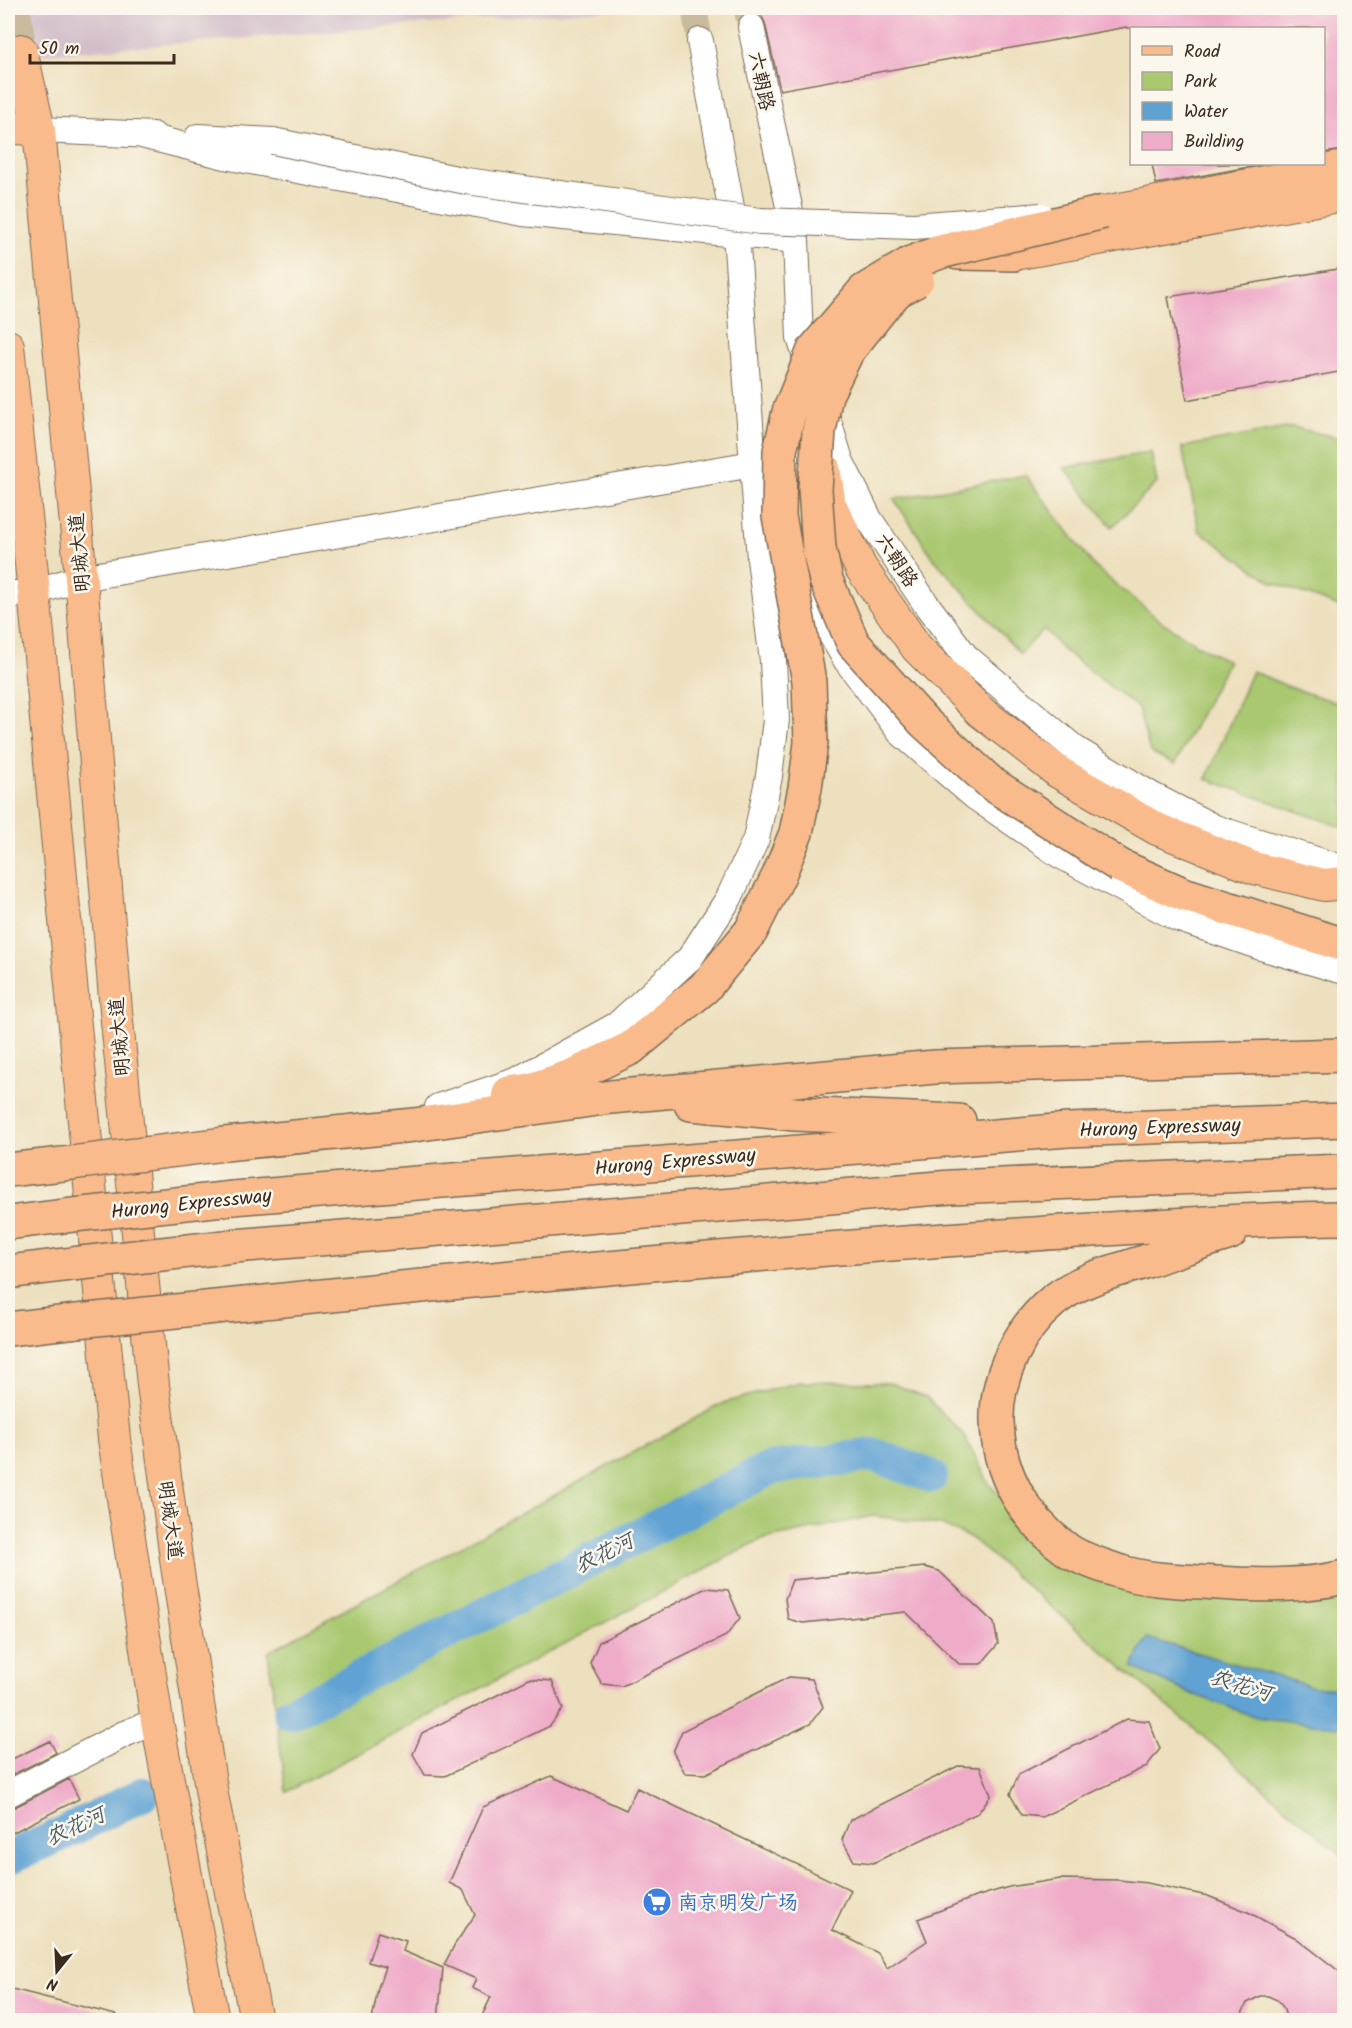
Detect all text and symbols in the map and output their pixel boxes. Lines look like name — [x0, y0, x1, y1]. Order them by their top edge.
scale bar — [30, 27, 174, 65]
legend — [1130, 27, 1325, 165]
text: 50 m — [39, 35, 79, 64]
text: Road — [1184, 38, 1221, 67]
street label: 六朝路 — [738, 49, 782, 115]
text: Park — [1184, 68, 1217, 97]
text: Water — [1184, 98, 1229, 127]
text: Building — [1184, 128, 1244, 157]
street label: 明城大道 — [62, 512, 100, 594]
street label: 六朝路 — [865, 527, 926, 596]
street label: 明城大道 — [102, 996, 140, 1078]
street label: Hurong Expressway — [1079, 1110, 1242, 1148]
street label: Hurong Expressway — [593, 1140, 758, 1186]
street label: Hurong Expressway — [109, 1181, 274, 1229]
street label: 明城大道 — [148, 1478, 190, 1562]
water label: 农花河 — [569, 1524, 643, 1583]
water label: 农花河 — [1206, 1661, 1278, 1712]
water label: 农花河 — [40, 1798, 114, 1856]
supermarket icon: 南京明发广场 — [641, 1886, 673, 1918]
place label: 南京明发广场 — [678, 1888, 798, 1920]
north arrow — [27, 1941, 87, 2001]
text: N — [44, 1970, 61, 1997]

